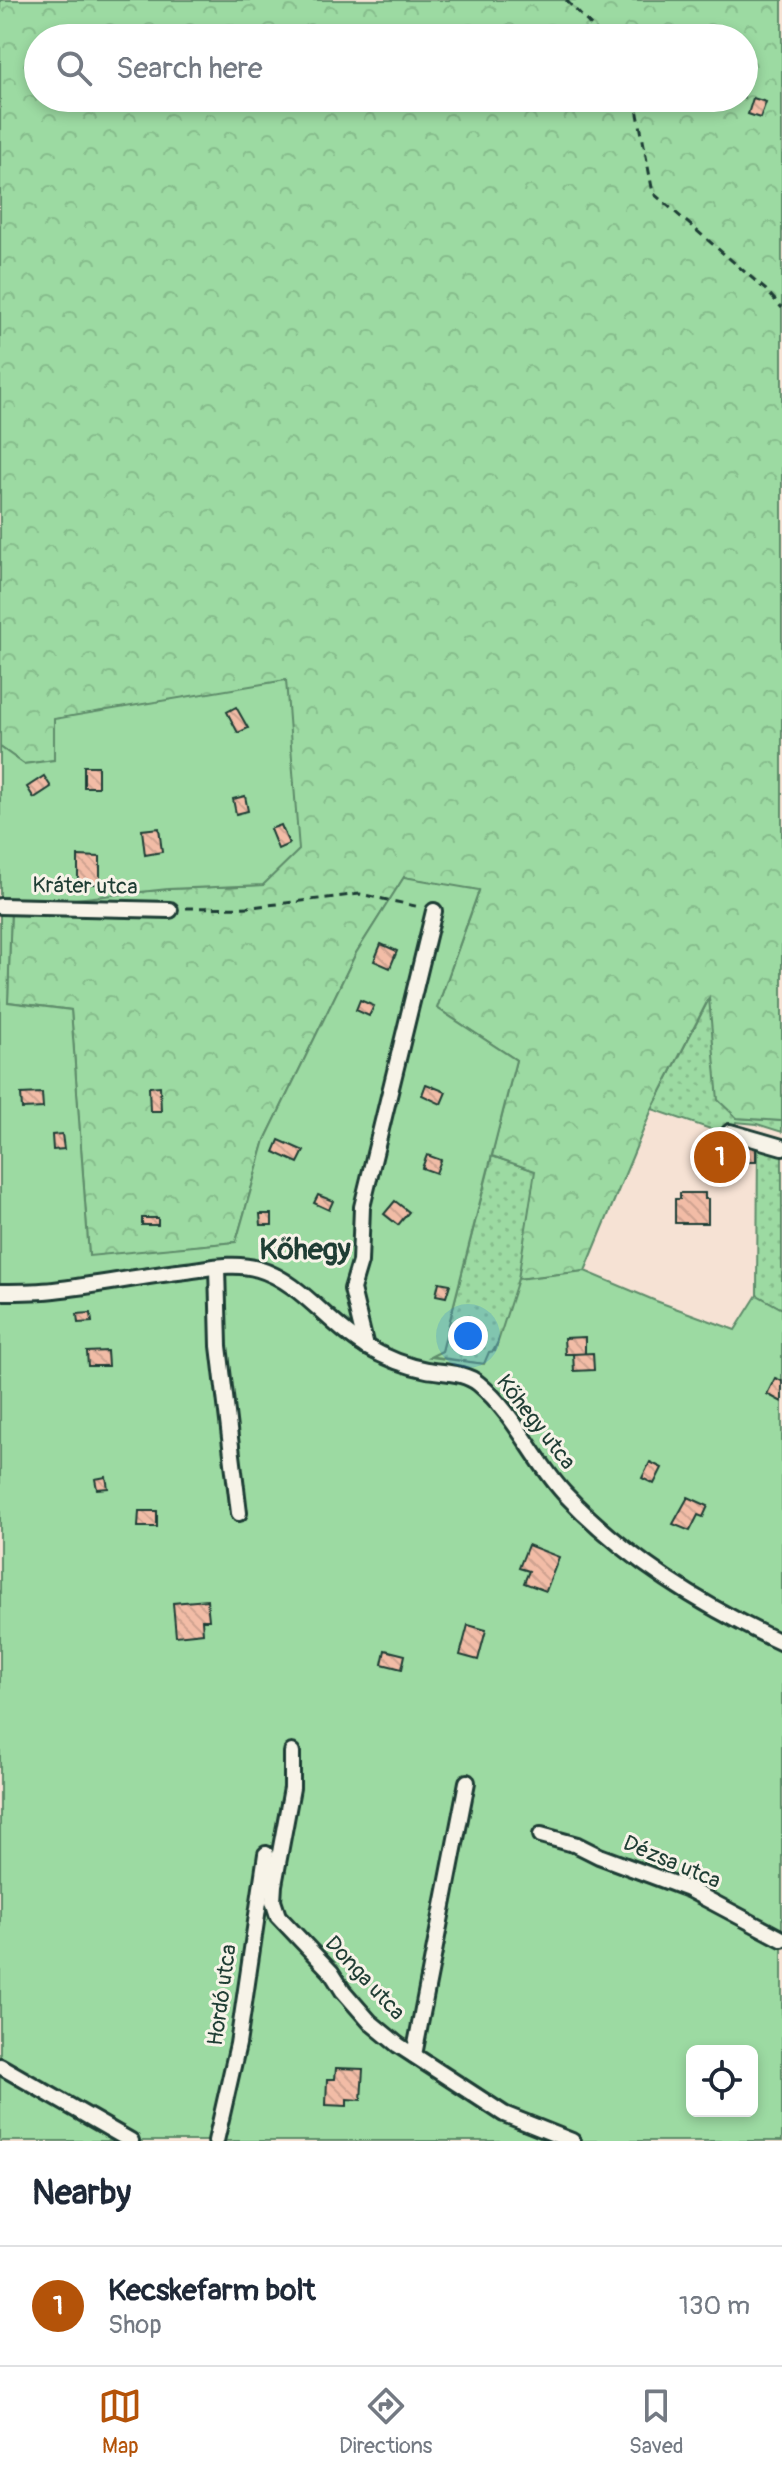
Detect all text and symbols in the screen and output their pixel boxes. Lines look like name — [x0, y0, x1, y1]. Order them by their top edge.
search box — [24, 24, 758, 112]
icon: search — [52, 46, 96, 90]
text: Search here — [116, 50, 263, 87]
street label: Kráter utca — [32, 871, 138, 901]
pin: 1 — [694, 1127, 746, 1187]
district label: Kőhegy — [259, 1231, 351, 1268]
your location — [448, 1316, 488, 1356]
street label: Kőhegy utca — [490, 1369, 582, 1475]
street label: Dézsa utca — [619, 1829, 725, 1895]
street label: Donga utca — [319, 1930, 411, 2026]
street label: Hordó utca — [201, 1943, 243, 2047]
map controls — [686, 2045, 758, 2117]
button: locate — [686, 2045, 758, 2117]
text: Nearby — [32, 2172, 131, 2215]
text: Kecskefarm bolt — [108, 2272, 316, 2309]
text: 1 — [53, 2290, 63, 2322]
text: 130 m — [679, 2290, 750, 2322]
text: Shop — [108, 2309, 162, 2341]
tab: Map — [98, 2384, 142, 2460]
tab: Directions — [339, 2384, 432, 2460]
tab: Saved — [629, 2384, 684, 2460]

